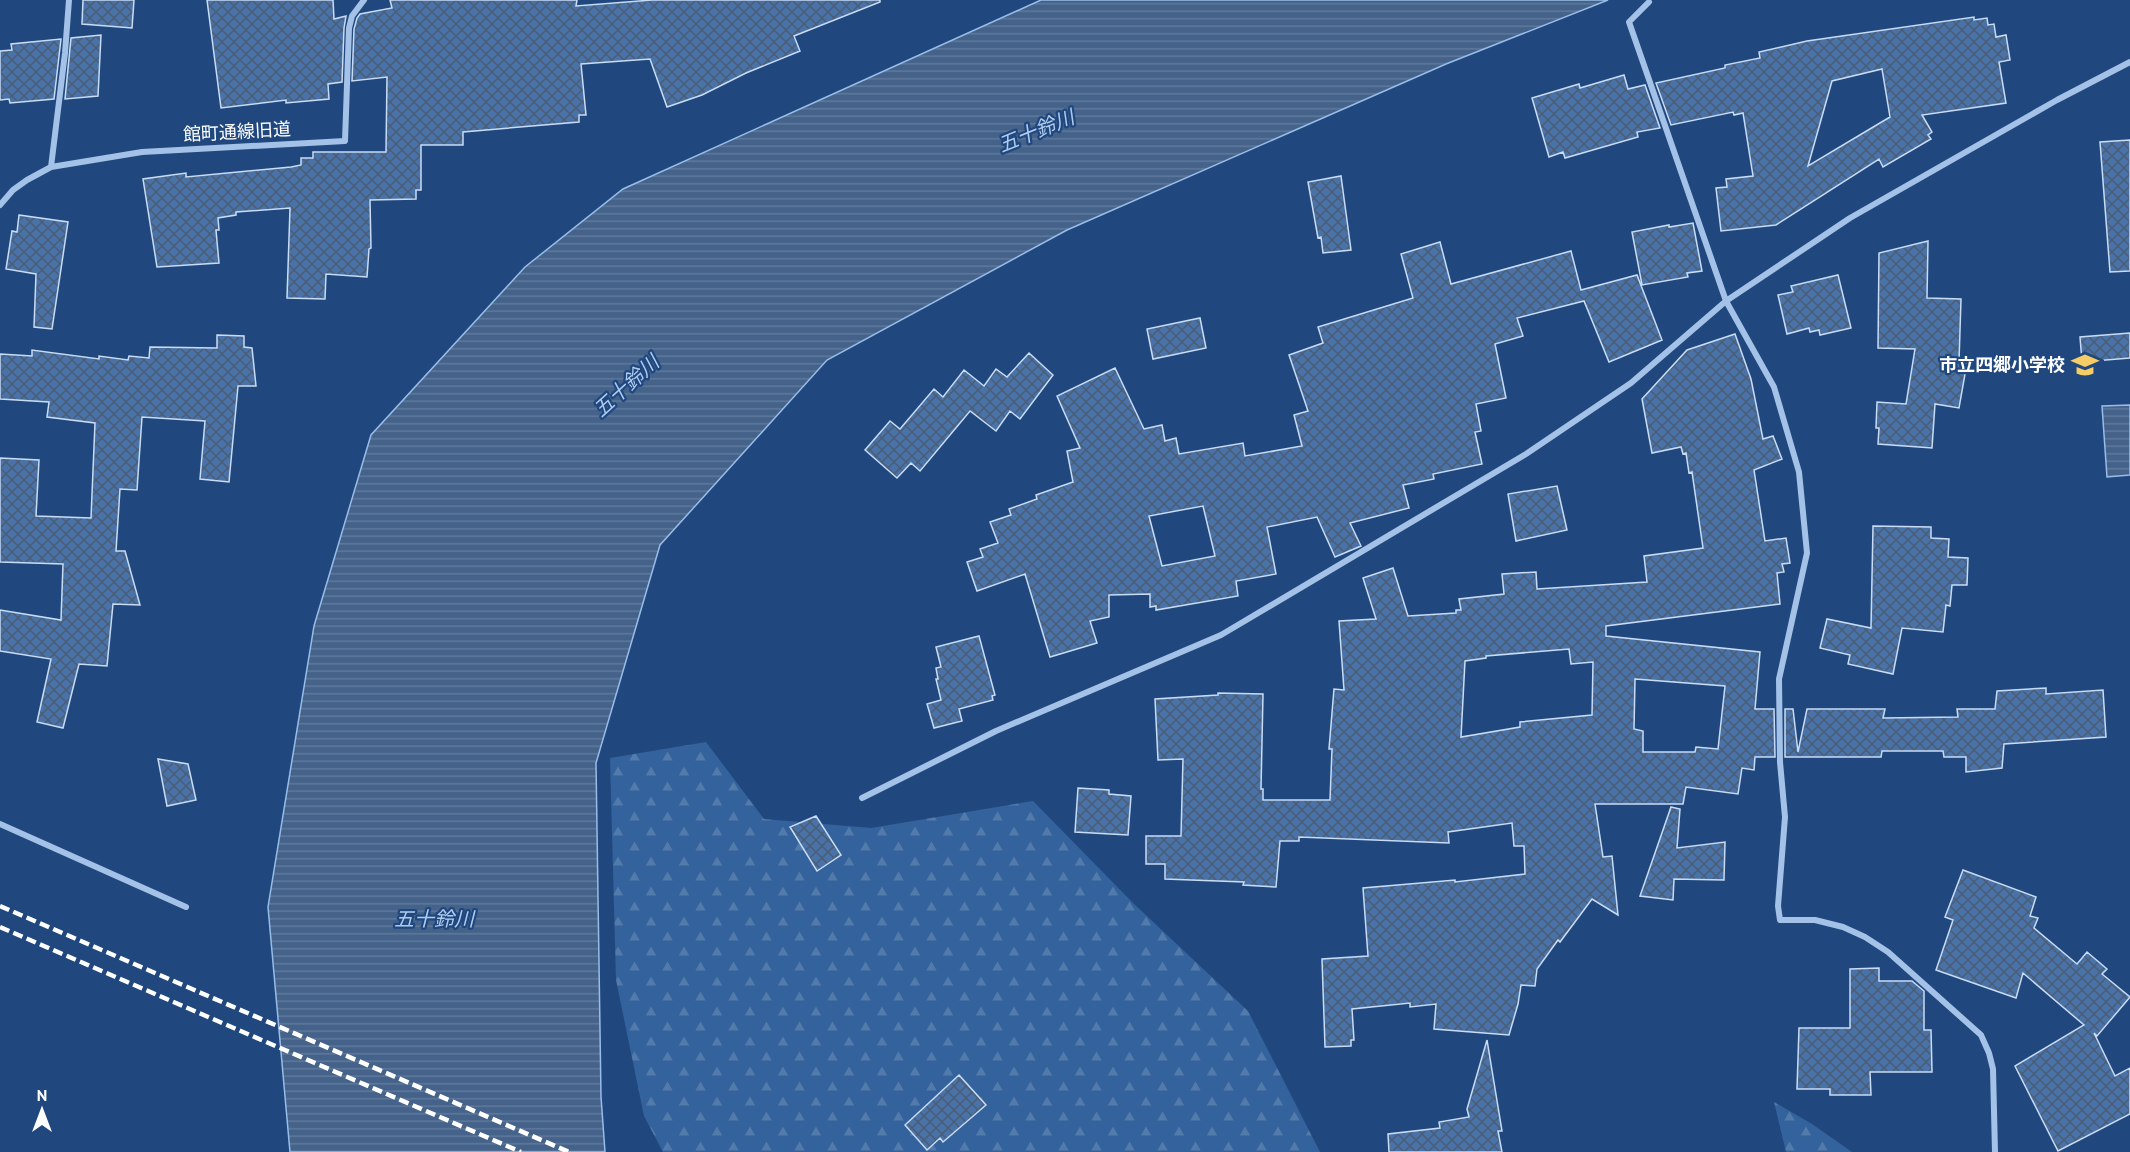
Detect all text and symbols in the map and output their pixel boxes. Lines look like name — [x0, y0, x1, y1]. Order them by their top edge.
water label: 五十鈴川 — [994, 103, 1080, 158]
street label: 館町通線旧道 — [182, 117, 292, 146]
water label: 五十鈴川 — [588, 348, 666, 422]
school or university icon: 市立四郷小学校 — [2070, 350, 2100, 380]
place label: 市立四郷小学校 — [1939, 353, 2065, 376]
water label: 五十鈴川 — [394, 906, 476, 932]
north arrow — [12, 1080, 72, 1140]
text: N — [37, 1085, 47, 1105]

